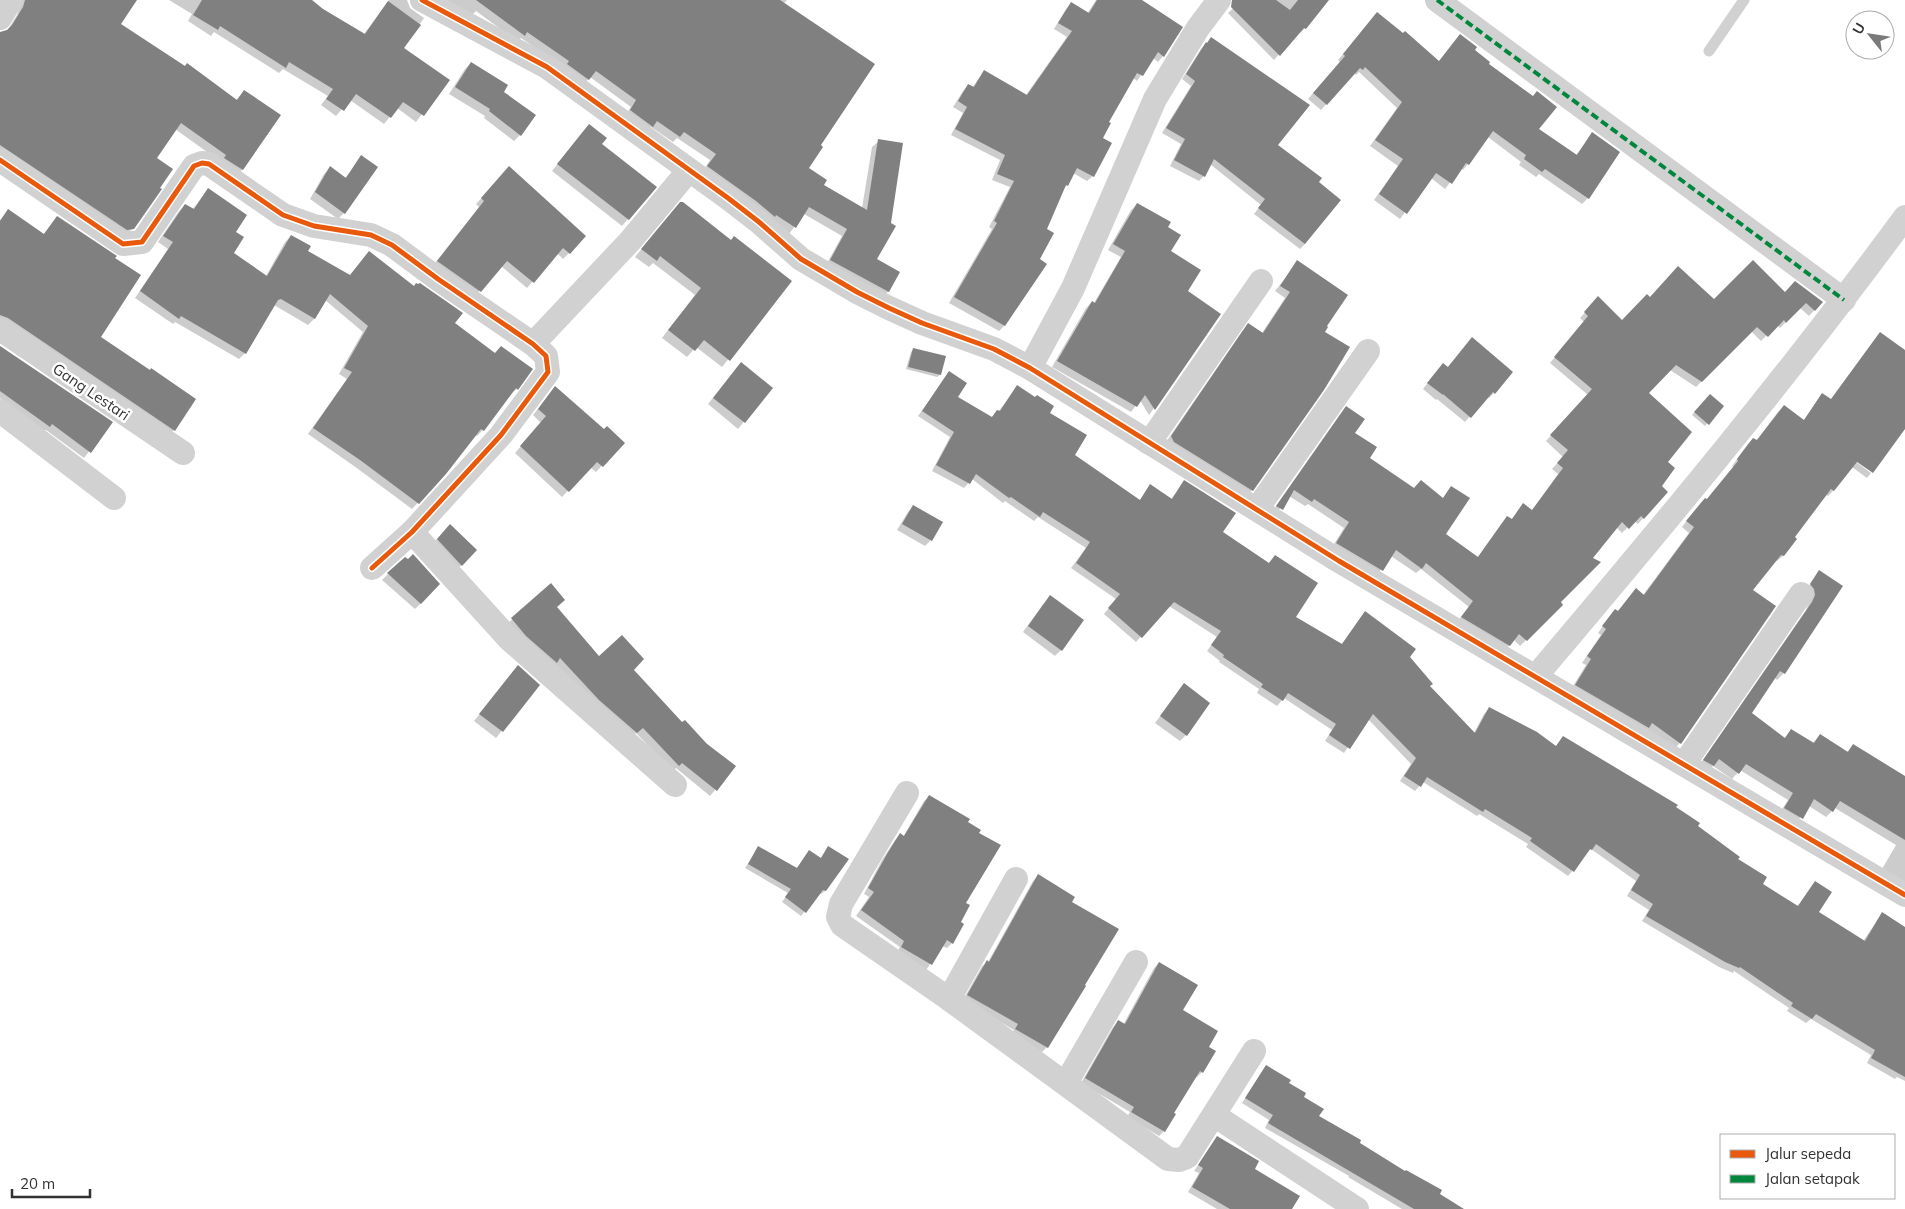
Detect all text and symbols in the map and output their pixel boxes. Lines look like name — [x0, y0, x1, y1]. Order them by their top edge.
north arrow — [1845, 10, 1895, 60]
text: U — [1848, 20, 1869, 37]
street label: Gang Lestari — [49, 359, 133, 424]
legend — [1720, 1134, 1895, 1199]
text: Jalur sepeda — [1765, 1144, 1851, 1163]
scale bar — [12, 1166, 90, 1198]
text: Jalan setapak — [1765, 1169, 1860, 1188]
text: 20 m — [20, 1174, 55, 1193]

